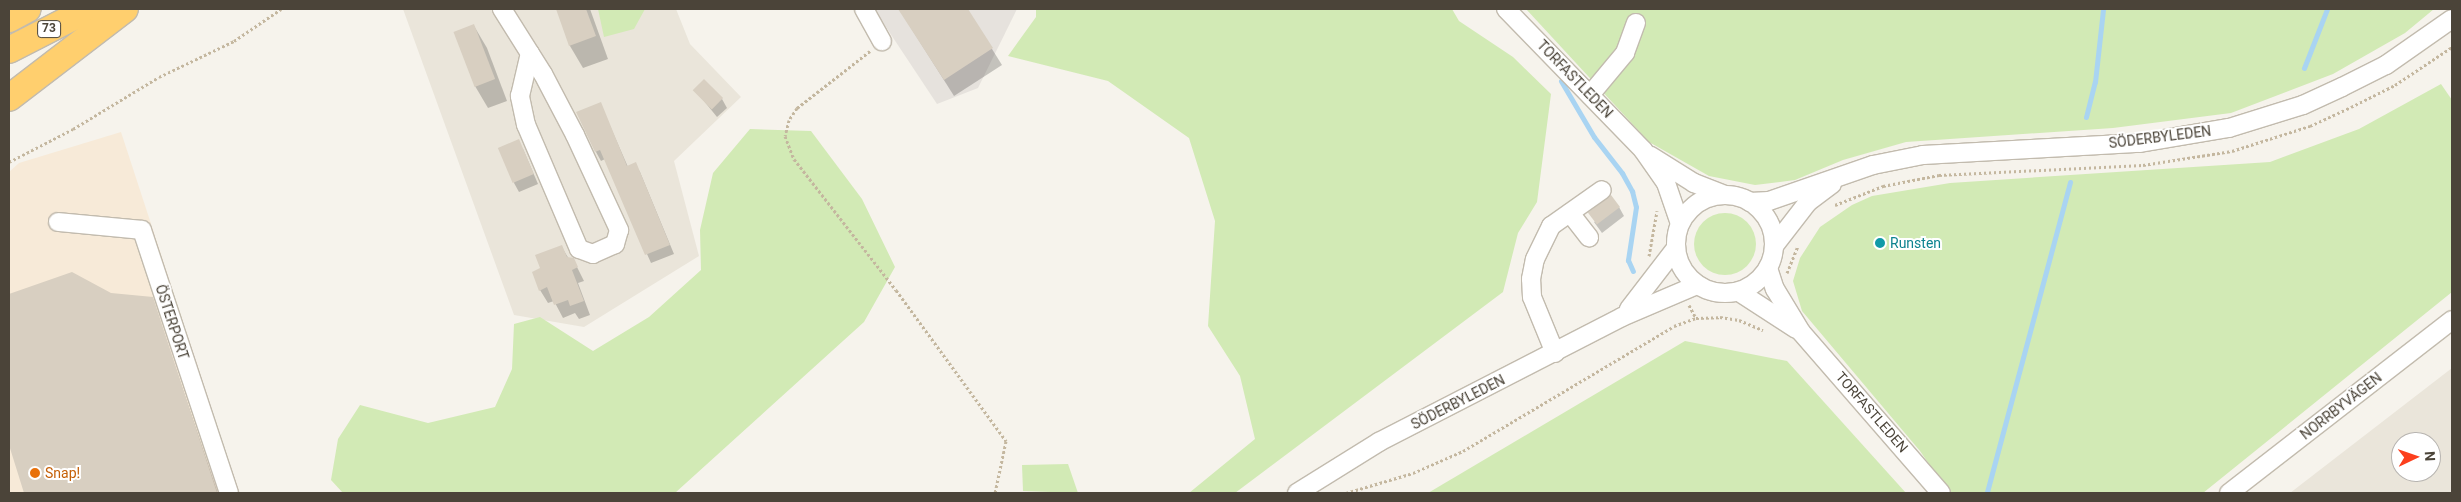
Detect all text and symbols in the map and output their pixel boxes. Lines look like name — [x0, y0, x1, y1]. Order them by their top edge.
road number: 73 — [36, 20, 62, 38]
street label: TORFASTLEDEN — [1534, 37, 1616, 121]
street label: SÖDERBYLEDEN — [2108, 122, 2212, 152]
place label: Runsten — [1890, 235, 1941, 251]
marker: Runsten — [1874, 237, 1886, 249]
street label: ÖSTERPORT — [152, 282, 192, 362]
street label: TORFASTLEDEN — [1832, 368, 1912, 456]
street label: NORRBYVÄGEN — [2297, 369, 2385, 443]
street label: SÖDERBYLEDEN — [1408, 371, 1508, 433]
north arrow — [2391, 432, 2441, 482]
text: N — [2422, 451, 2438, 462]
place label: Snap! — [45, 465, 80, 481]
marker: Snap! — [29, 467, 41, 479]

